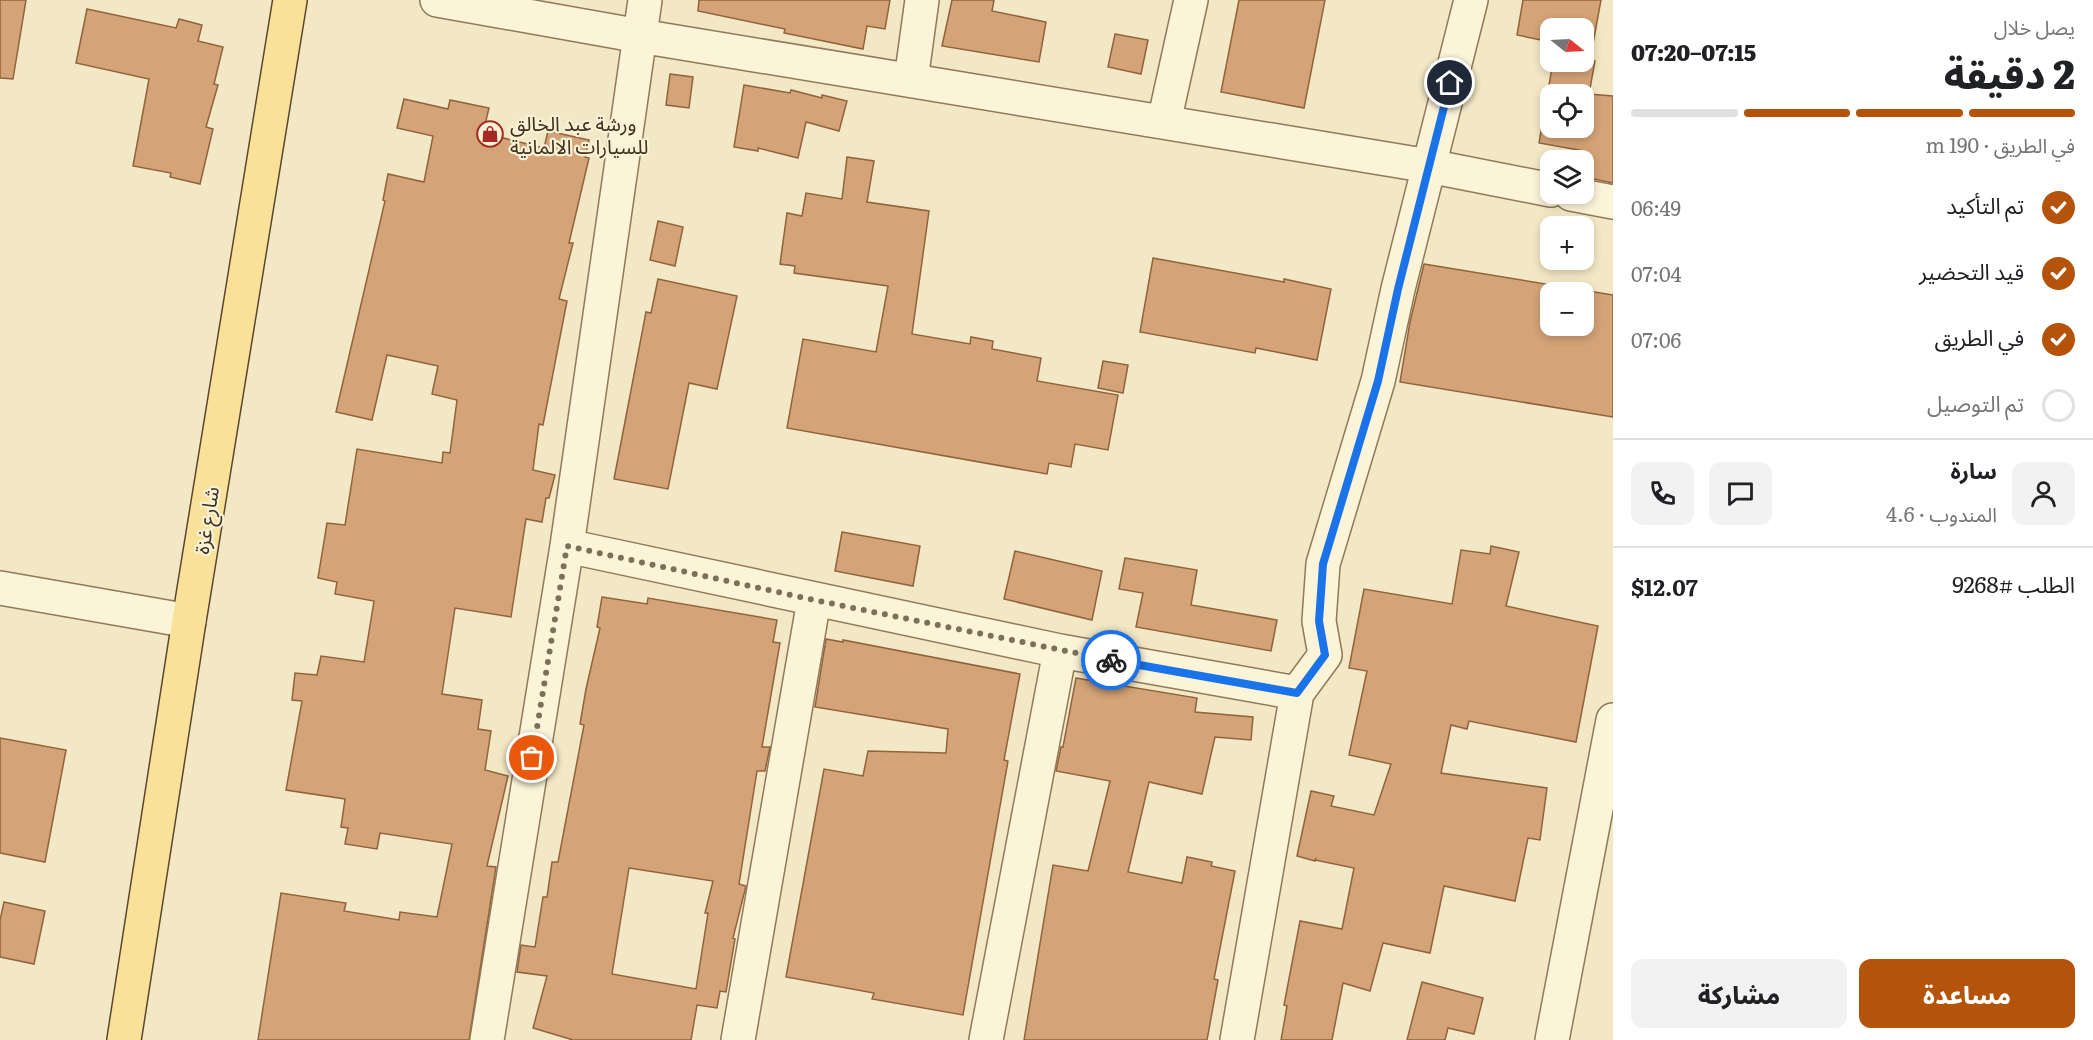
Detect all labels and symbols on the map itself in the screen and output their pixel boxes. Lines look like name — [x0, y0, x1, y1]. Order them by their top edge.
north arrow — [1540, 18, 1594, 72]
pin — [1424, 57, 1475, 108]
place label: ورشة عبد الخالق للسيارات الالمانية — [510, 107, 648, 160]
shop icon: ورشة عبد الخالق للسيارات الالمانية — [475, 119, 505, 149]
street label: شارع غزة — [185, 484, 227, 556]
courier — [1081, 630, 1141, 690]
pin — [506, 732, 557, 783]

